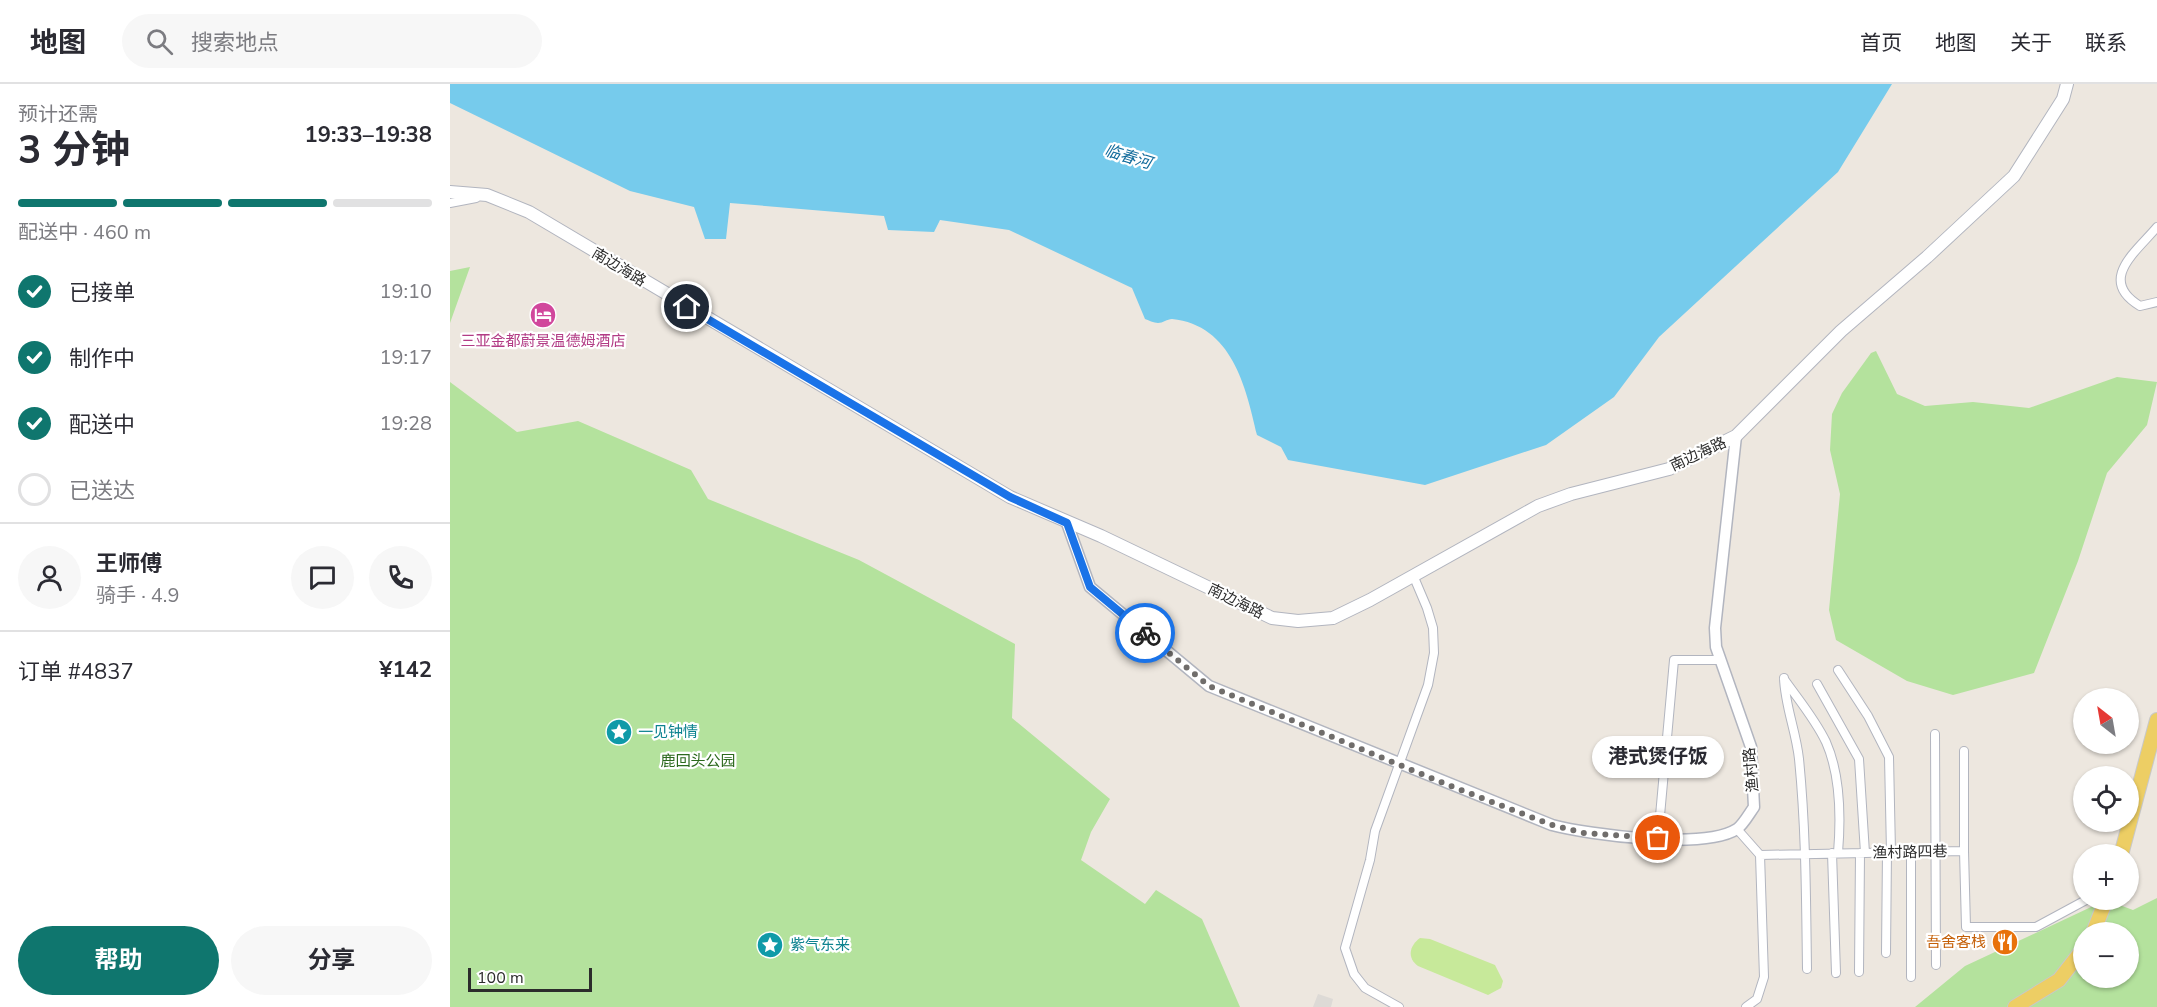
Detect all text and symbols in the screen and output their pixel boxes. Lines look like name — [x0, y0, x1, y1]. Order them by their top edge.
search box — [122, 14, 542, 68]
text: 地图 — [30, 24, 86, 62]
icon: search — [143, 25, 176, 58]
text: 搜索地点 — [191, 28, 279, 58]
text: 首页 — [1860, 29, 1902, 57]
text: 地图 — [1935, 29, 1977, 57]
text: 关于 — [2010, 29, 2052, 57]
text: 联系 — [2085, 29, 2127, 57]
text: 预计还需 — [18, 101, 98, 128]
text: 19:33–19:38 — [304, 120, 432, 150]
text: 3 分钟 — [18, 124, 130, 177]
water label: 临春河 — [1102, 139, 1157, 175]
text: 配送中 · 460 m — [18, 219, 151, 246]
street label: 南边海路 — [588, 243, 650, 291]
icon: check — [18, 275, 51, 308]
text: 已接单 — [69, 278, 135, 308]
text: 19:10 — [379, 278, 432, 305]
pin — [661, 281, 712, 332]
icon: home — [670, 290, 703, 323]
hotel icon: 三亚金都蔚景温德姆酒店 — [528, 300, 558, 330]
place label: 三亚金都蔚景温德姆酒店 — [460, 331, 626, 351]
icon: check — [18, 341, 51, 374]
text: 制作中 — [69, 344, 135, 374]
text: 19:17 — [379, 344, 432, 371]
icon: check — [18, 407, 51, 440]
text: 配送中 — [69, 410, 135, 440]
text: 19:28 — [379, 410, 432, 437]
street label: 南边海路 — [1667, 432, 1729, 476]
text: 已送达 — [69, 476, 135, 506]
button: person — [18, 546, 81, 609]
button: chat — [291, 546, 354, 609]
button: phone — [369, 546, 432, 609]
text: 王师傅 — [96, 549, 162, 579]
street label: 南边海路 — [1205, 579, 1267, 623]
text: 骑手 · 4.9 — [96, 582, 179, 609]
courier — [1115, 603, 1175, 663]
icon: bike — [1129, 617, 1162, 650]
text: ¥142 — [379, 655, 432, 685]
text: 订单 #4837 — [18, 657, 134, 687]
north arrow — [2073, 688, 2139, 754]
map controls — [2073, 688, 2139, 988]
place icon: 一见钟情 — [604, 717, 634, 747]
place label: 一见钟情 — [638, 722, 698, 742]
callout: 港式煲仔饭 — [1592, 736, 1724, 778]
text: 港式煲仔饭 — [1608, 743, 1708, 770]
street label: 渔村路 — [1739, 747, 1763, 793]
park label: 鹿回头公园 — [660, 751, 736, 771]
button: locate — [2073, 766, 2139, 832]
pin — [1632, 812, 1683, 863]
icon: bag — [1641, 821, 1674, 854]
street label: 渔村路四巷 — [1872, 841, 1948, 863]
button: + — [2073, 844, 2139, 910]
button: − — [2073, 922, 2139, 988]
button: 帮助 — [18, 926, 219, 995]
button: 分享 — [231, 926, 432, 995]
restaurant icon: 吾舍客栈 — [1990, 927, 2020, 957]
place icon: 紫气东来 — [755, 930, 785, 960]
place label: 吾舍客栈 — [1926, 932, 1986, 952]
place label: 紫气东来 — [790, 935, 850, 955]
scale bar — [468, 965, 592, 992]
text: 100 m — [477, 967, 524, 989]

